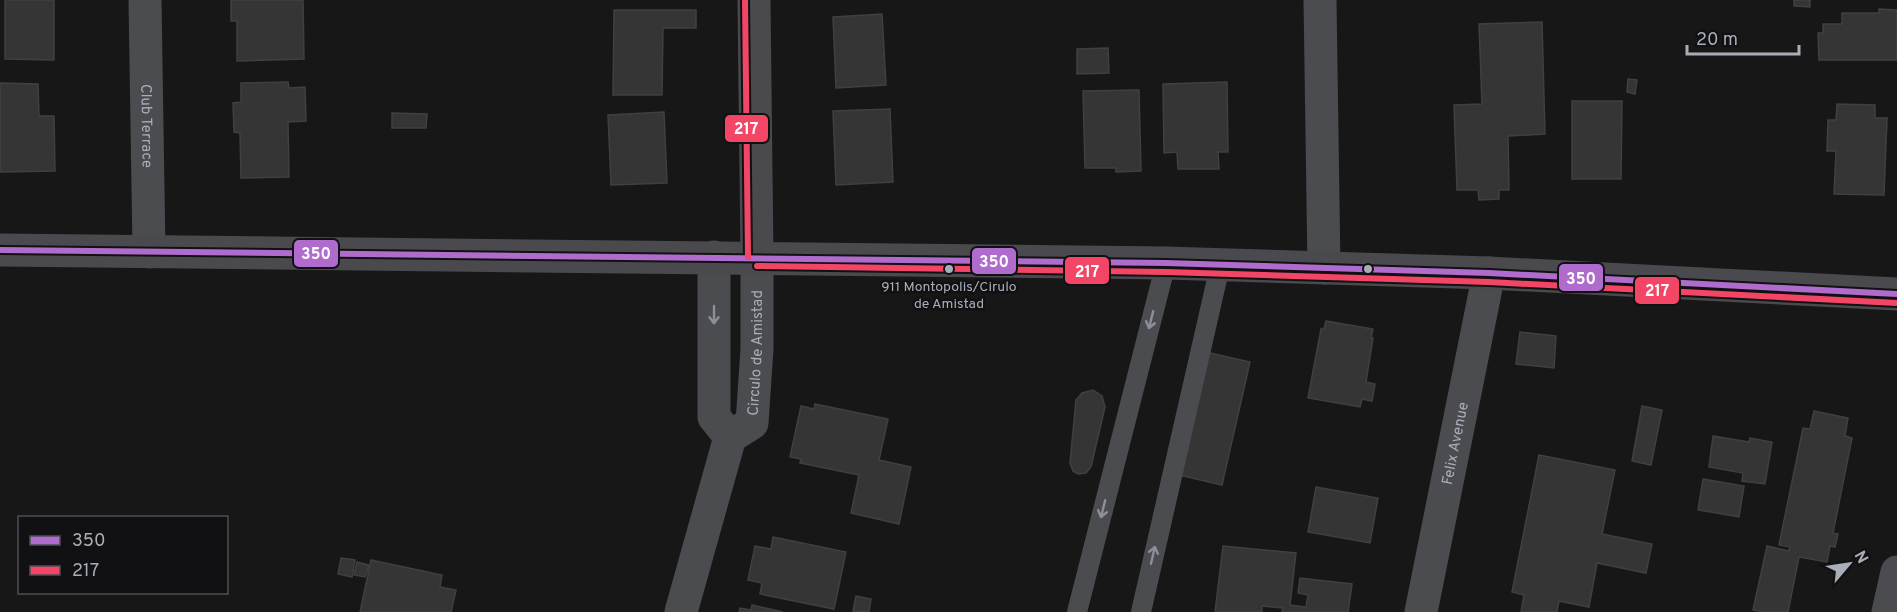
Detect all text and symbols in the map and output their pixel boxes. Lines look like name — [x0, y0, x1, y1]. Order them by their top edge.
scale bar — [1687, 18, 1800, 56]
text: 20 m — [1696, 29, 1738, 52]
street label: Club Terrace — [135, 84, 156, 168]
line badge: 217 — [724, 114, 769, 143]
text: 217 — [734, 120, 758, 140]
line badge: 350 — [293, 239, 339, 268]
text: 350 — [301, 245, 331, 265]
line badge: 350 — [971, 247, 1017, 275]
text: 350 — [979, 253, 1009, 273]
line badge: 217 — [1064, 256, 1110, 285]
marker: 911 Montopolis/Cirulo de Amistad — [943, 263, 955, 275]
text: 217 — [1075, 263, 1099, 283]
unlabelled marker — [1362, 263, 1374, 275]
line badge: 350 — [1558, 263, 1604, 292]
text: 350 — [1566, 270, 1596, 290]
line badge: 217 — [1634, 276, 1680, 305]
place label: 911 Montopolis/Cirulo de Amistad — [881, 279, 1017, 313]
text: 217 — [1645, 282, 1669, 302]
street label: Circulo de Amistad — [745, 290, 768, 416]
one-way arrow — [708, 305, 720, 325]
one-way arrow — [1145, 310, 1157, 329]
street label: Felix Avenue — [1439, 401, 1474, 487]
one-way arrow — [1097, 499, 1109, 518]
legend — [18, 516, 228, 594]
text: 350 — [72, 530, 106, 553]
north arrow — [1819, 534, 1879, 594]
one-way arrow — [1148, 546, 1160, 565]
text: N — [1849, 548, 1872, 568]
text: 217 — [72, 560, 99, 583]

